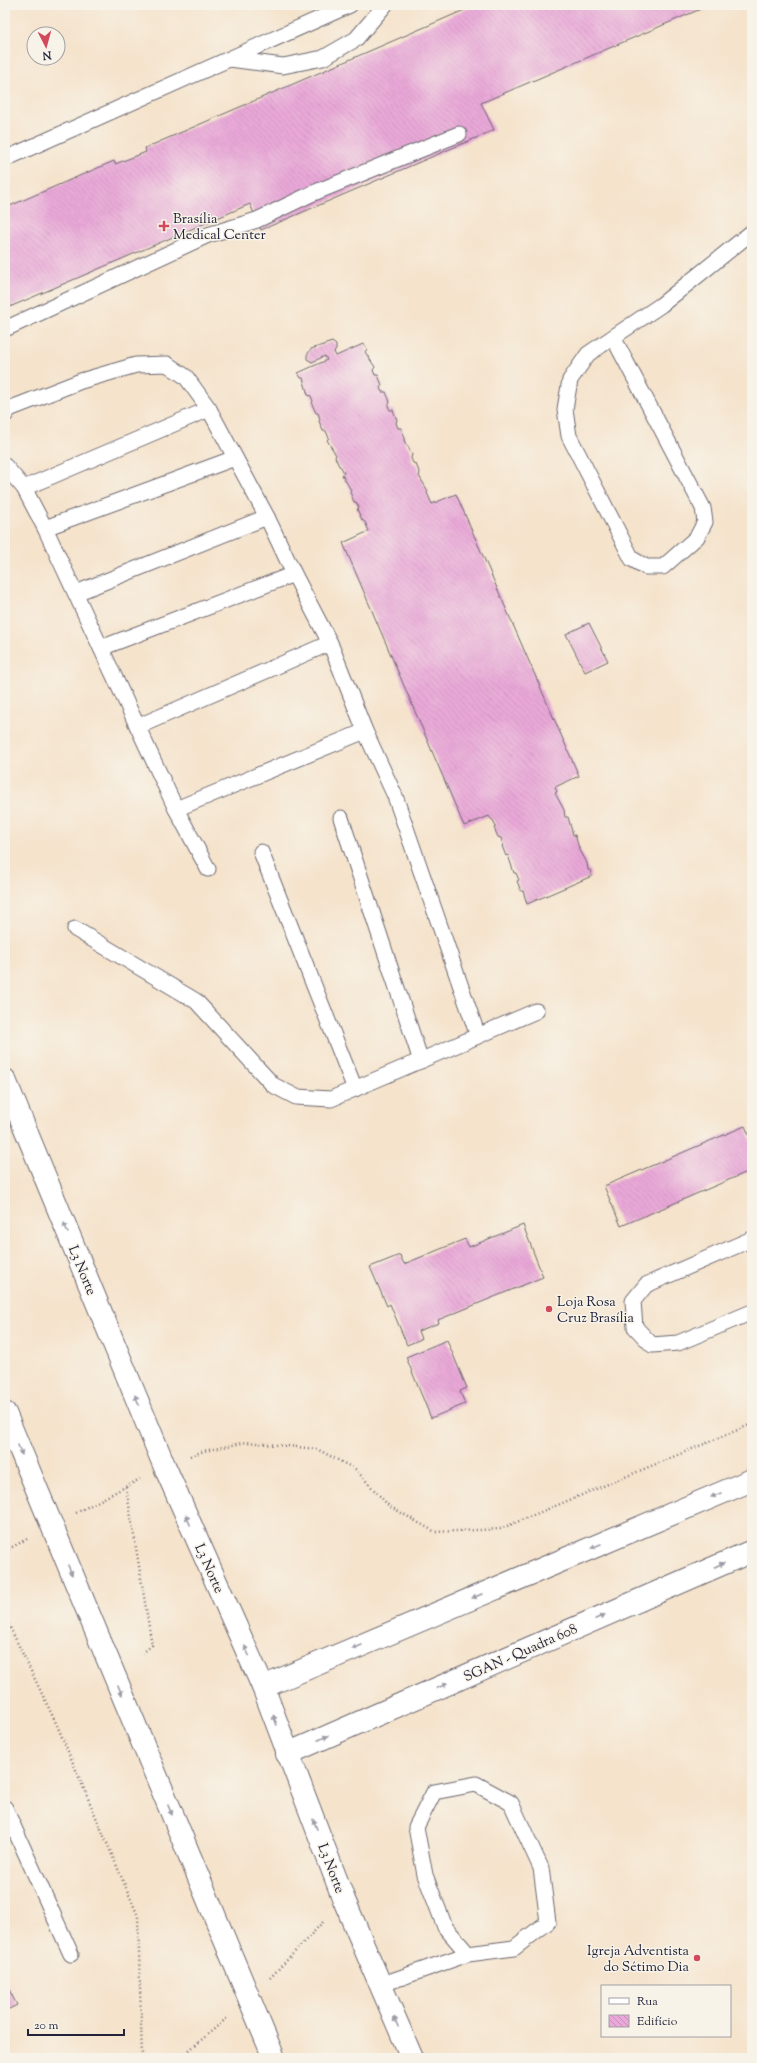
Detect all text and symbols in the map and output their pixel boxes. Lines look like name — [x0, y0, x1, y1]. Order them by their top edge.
north arrow — [26, 26, 66, 66]
text: N — [42, 46, 53, 63]
place label: Brasília Medical Center — [173, 210, 267, 246]
marker: Brasília Medical Center — [158, 220, 170, 232]
one-way arrow — [63, 1223, 69, 1234]
street label: L3 Norte — [62, 1243, 100, 1299]
place label: Loja Rosa Cruz Brasília — [557, 1293, 635, 1329]
marker: Loja Rosa Cruz Brasília — [544, 1304, 554, 1314]
one-way arrow — [134, 1395, 140, 1406]
one-way arrow — [17, 1444, 23, 1455]
one-way arrow — [711, 1492, 722, 1498]
one-way arrow — [185, 1514, 191, 1525]
street label: L3 Norte — [188, 1541, 228, 1597]
one-way arrow — [590, 1543, 602, 1549]
one-way arrow — [714, 1562, 726, 1568]
one-way arrow — [67, 1564, 73, 1576]
one-way arrow — [470, 1594, 482, 1600]
one-way arrow — [594, 1614, 606, 1621]
street label: SGAN - Quadra 608 — [461, 1620, 581, 1688]
one-way arrow — [351, 1644, 362, 1650]
one-way arrow — [244, 1645, 250, 1657]
one-way arrow — [437, 1683, 448, 1689]
one-way arrow — [117, 1684, 123, 1696]
one-way arrow — [272, 1714, 278, 1726]
one-way arrow — [318, 1735, 329, 1741]
one-way arrow — [167, 1804, 173, 1815]
one-way arrow — [311, 1818, 317, 1830]
street label: L3 Norte — [311, 1841, 349, 1897]
place label: Igreja Adventista do Sétimo Dia — [587, 1942, 690, 1978]
marker: Igreja Adventista do Sétimo Dia — [692, 1953, 702, 1963]
legend — [601, 1985, 731, 2037]
text: Rua — [637, 1993, 658, 2011]
scale bar — [28, 2011, 124, 2037]
text: Edifício — [637, 2013, 678, 2031]
text: 20 m — [34, 2017, 59, 2035]
one-way arrow — [393, 2017, 399, 2028]

